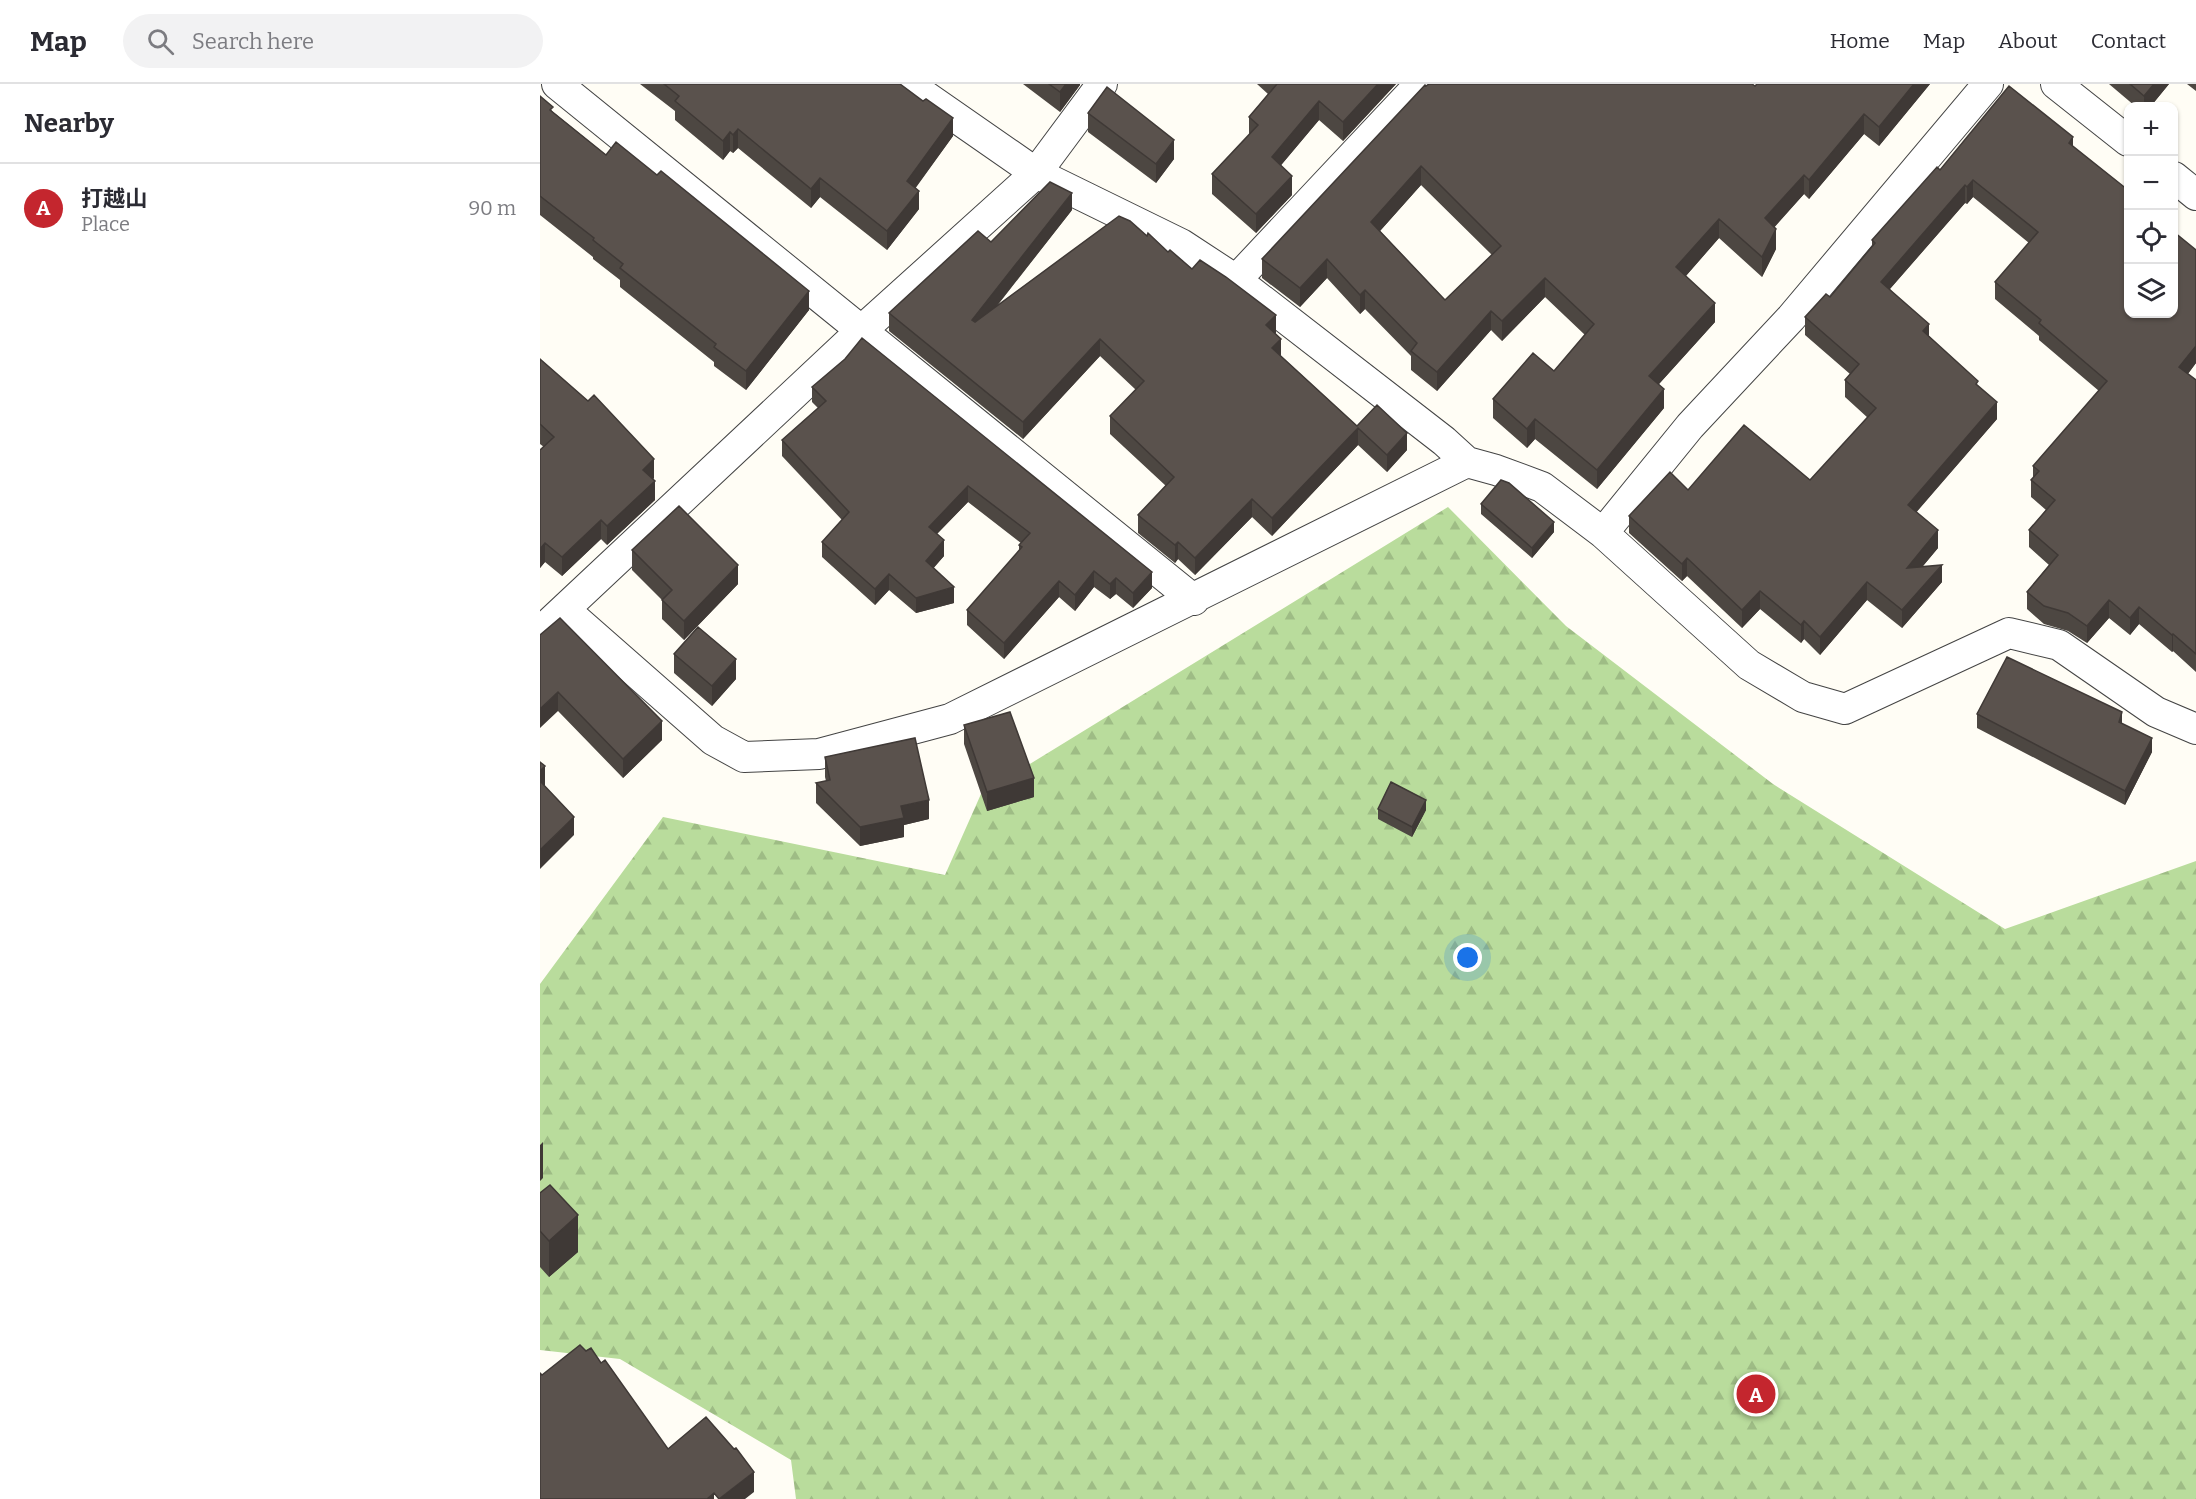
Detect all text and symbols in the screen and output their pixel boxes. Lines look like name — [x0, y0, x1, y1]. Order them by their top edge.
search box — [123, 14, 543, 68]
text: Map — [30, 25, 87, 58]
icon: search — [144, 25, 177, 58]
text: Search here — [192, 28, 314, 55]
text: Home — [1830, 28, 1890, 54]
text: Map — [1923, 28, 1965, 54]
text: About — [1998, 28, 2058, 54]
text: Contact — [2091, 28, 2166, 54]
map controls — [2124, 102, 2178, 318]
button: + — [2124, 102, 2178, 156]
text: Nearby — [24, 108, 114, 139]
button: − — [2124, 156, 2178, 210]
text: 打越山 — [81, 185, 147, 212]
text: A — [36, 196, 51, 220]
text: 90 m — [468, 196, 516, 220]
button: locate — [2124, 210, 2178, 264]
text: Place — [81, 212, 130, 236]
button: layers — [2124, 264, 2178, 318]
your location — [1453, 943, 1482, 972]
pin: A — [1736, 1372, 1776, 1416]

